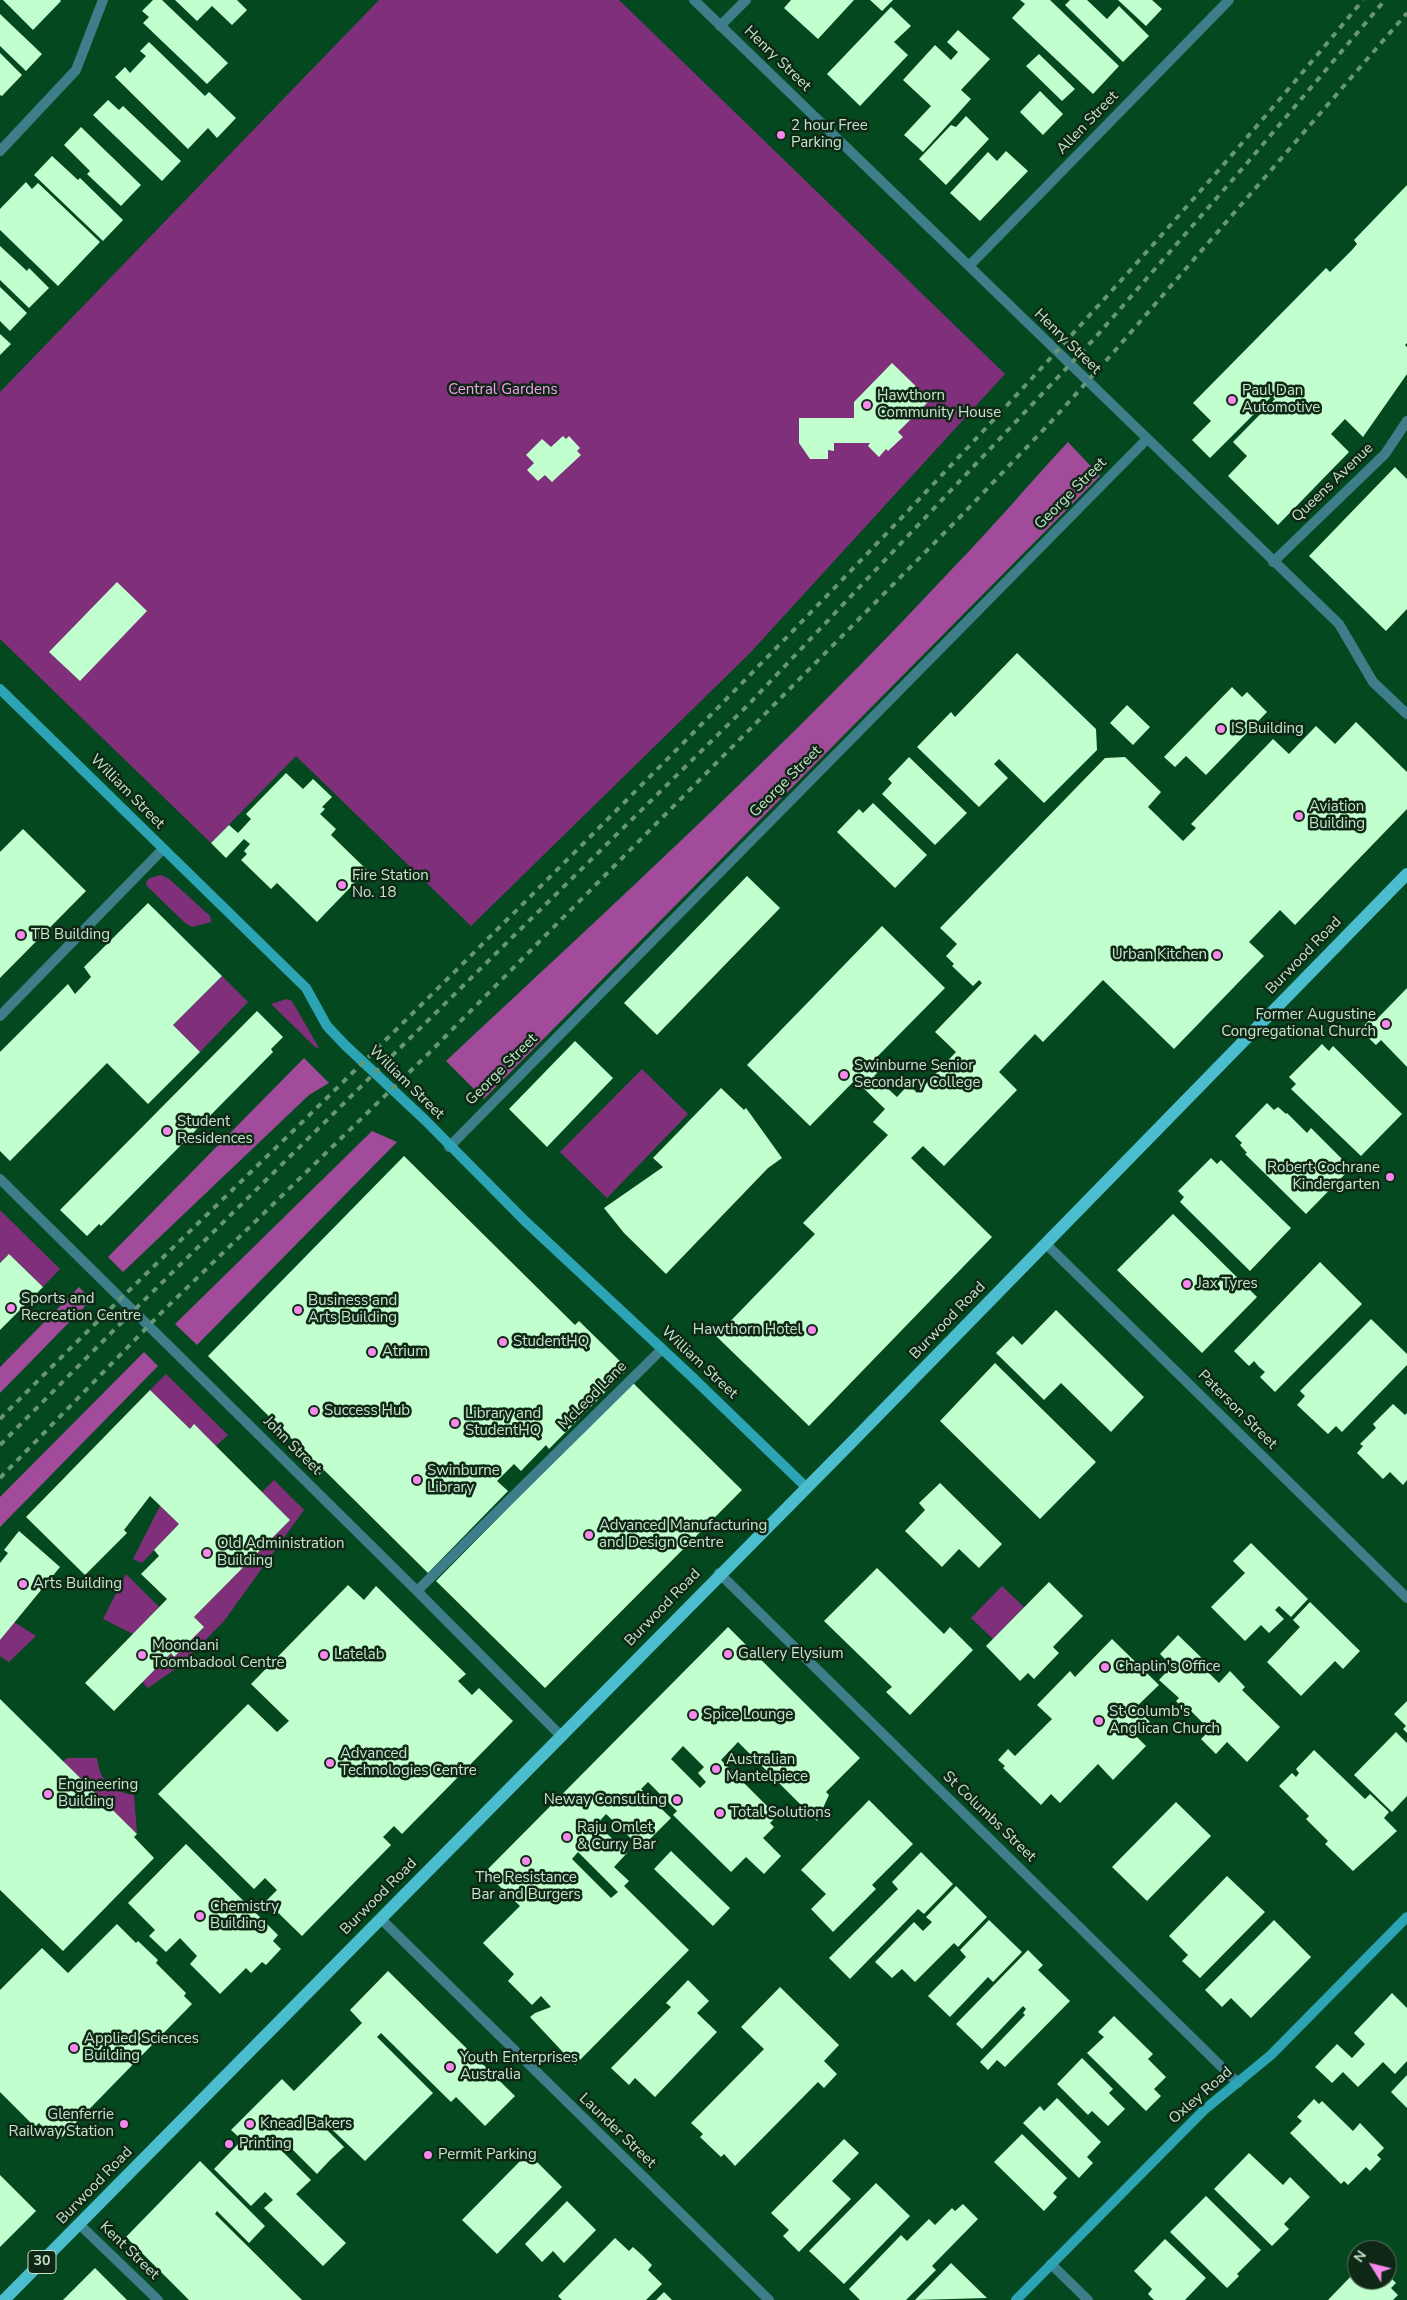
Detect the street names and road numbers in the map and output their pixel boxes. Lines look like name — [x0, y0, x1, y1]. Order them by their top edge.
street label: Henry Street — [740, 23, 814, 95]
street label: Allen Street — [1053, 88, 1123, 158]
street label: Henry Street — [1030, 306, 1104, 378]
street label: Queens Avenue — [1288, 440, 1378, 526]
street label: George Street — [1031, 454, 1111, 534]
street label: George Street — [746, 742, 826, 822]
street label: William Street — [86, 751, 168, 833]
street label: Burwood Road — [1262, 913, 1346, 999]
street label: George Street — [462, 1030, 542, 1110]
street label: William Street — [365, 1043, 447, 1123]
street label: Burwood Road — [906, 1278, 990, 1364]
street label: William Street — [657, 1323, 741, 1403]
street label: McLeod Lane — [555, 1358, 631, 1434]
street label: Paterson Street — [1194, 1367, 1280, 1453]
street label: John Street — [259, 1413, 325, 1479]
street label: Burwood Road — [621, 1565, 705, 1651]
street label: St Columbs Street — [939, 1768, 1039, 1866]
street label: Burwood Road — [337, 1855, 421, 1939]
street label: Oxley Road — [1166, 2064, 1236, 2128]
street label: Launder Street — [575, 2090, 659, 2172]
street label: Burwood Road — [53, 2143, 137, 2229]
street label: Kent Street — [96, 2218, 162, 2284]
road number: 30 — [28, 2250, 56, 2274]

